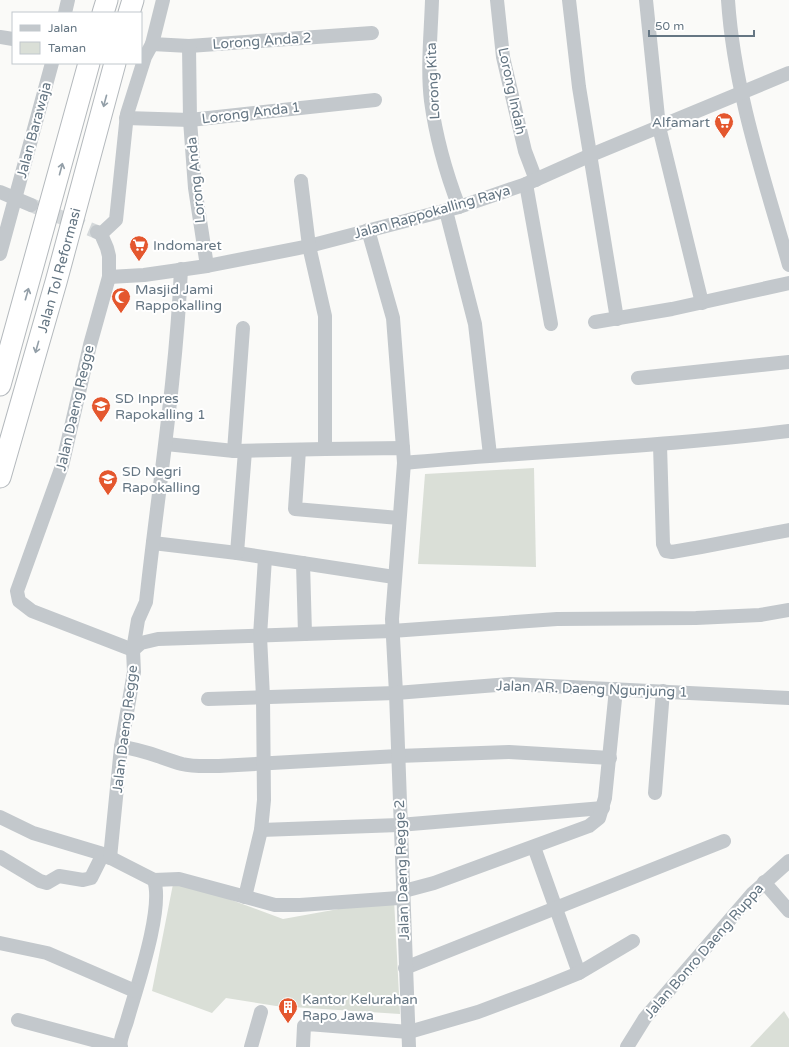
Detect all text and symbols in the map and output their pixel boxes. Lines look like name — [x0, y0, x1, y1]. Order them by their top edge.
legend — [12, 12, 142, 64]
scale bar — [649, 12, 754, 38]
text: 50 m — [655, 19, 684, 33]
text: Jalan — [48, 21, 77, 35]
street label: Lorong Anda 2 — [212, 29, 312, 53]
text: Taman — [48, 41, 86, 55]
street label: Lorong Kita — [422, 42, 444, 120]
street label: Lorong Indah — [494, 46, 530, 136]
street label: Jalan Barawaja — [13, 80, 55, 180]
one-way arrow — [101, 94, 108, 107]
street label: Lorong Anda 1 — [201, 99, 301, 127]
supermarket icon: Alfamart — [713, 111, 735, 139]
place label: Alfamart — [652, 114, 711, 131]
street label: Lorong Anda — [183, 136, 209, 224]
one-way arrow — [58, 162, 65, 175]
street label: Jalan Rappokalling Raya — [352, 182, 512, 242]
street label: Jalan Tol Reformasi — [33, 206, 84, 335]
supermarket icon: Indomaret — [128, 234, 150, 262]
place label: Indomaret — [153, 237, 223, 254]
place label: Masjid Jami Rappokalling — [135, 281, 222, 314]
mosque icon: Masjid Jami Rappokalling — [110, 286, 132, 314]
one-way arrow — [24, 288, 31, 301]
one-way arrow — [33, 341, 40, 354]
street label: Jalan Daeng Regge — [52, 343, 98, 473]
place label: SD Inpres Rapokalling 1 — [115, 390, 206, 423]
school or university icon: SD Inpres Rapokalling 1 — [90, 395, 112, 423]
place label: SD Negri Rapokalling — [122, 463, 200, 496]
school or university icon: SD Negri Rapokalling — [97, 468, 119, 496]
street label: Jalan Daeng Regge — [109, 664, 141, 794]
street label: Jalan AR. Daeng Ngunjung 1 — [496, 677, 688, 701]
street label: Jalan Daeng Regge 2 — [391, 799, 413, 941]
street label: Jalan Bonro Daeng Ruppa — [641, 880, 767, 1022]
place label: Kantor Kelurahan Rapo Jawa — [302, 991, 418, 1024]
building icon: Kantor Kelurahan Rapo Jawa — [277, 996, 299, 1024]

